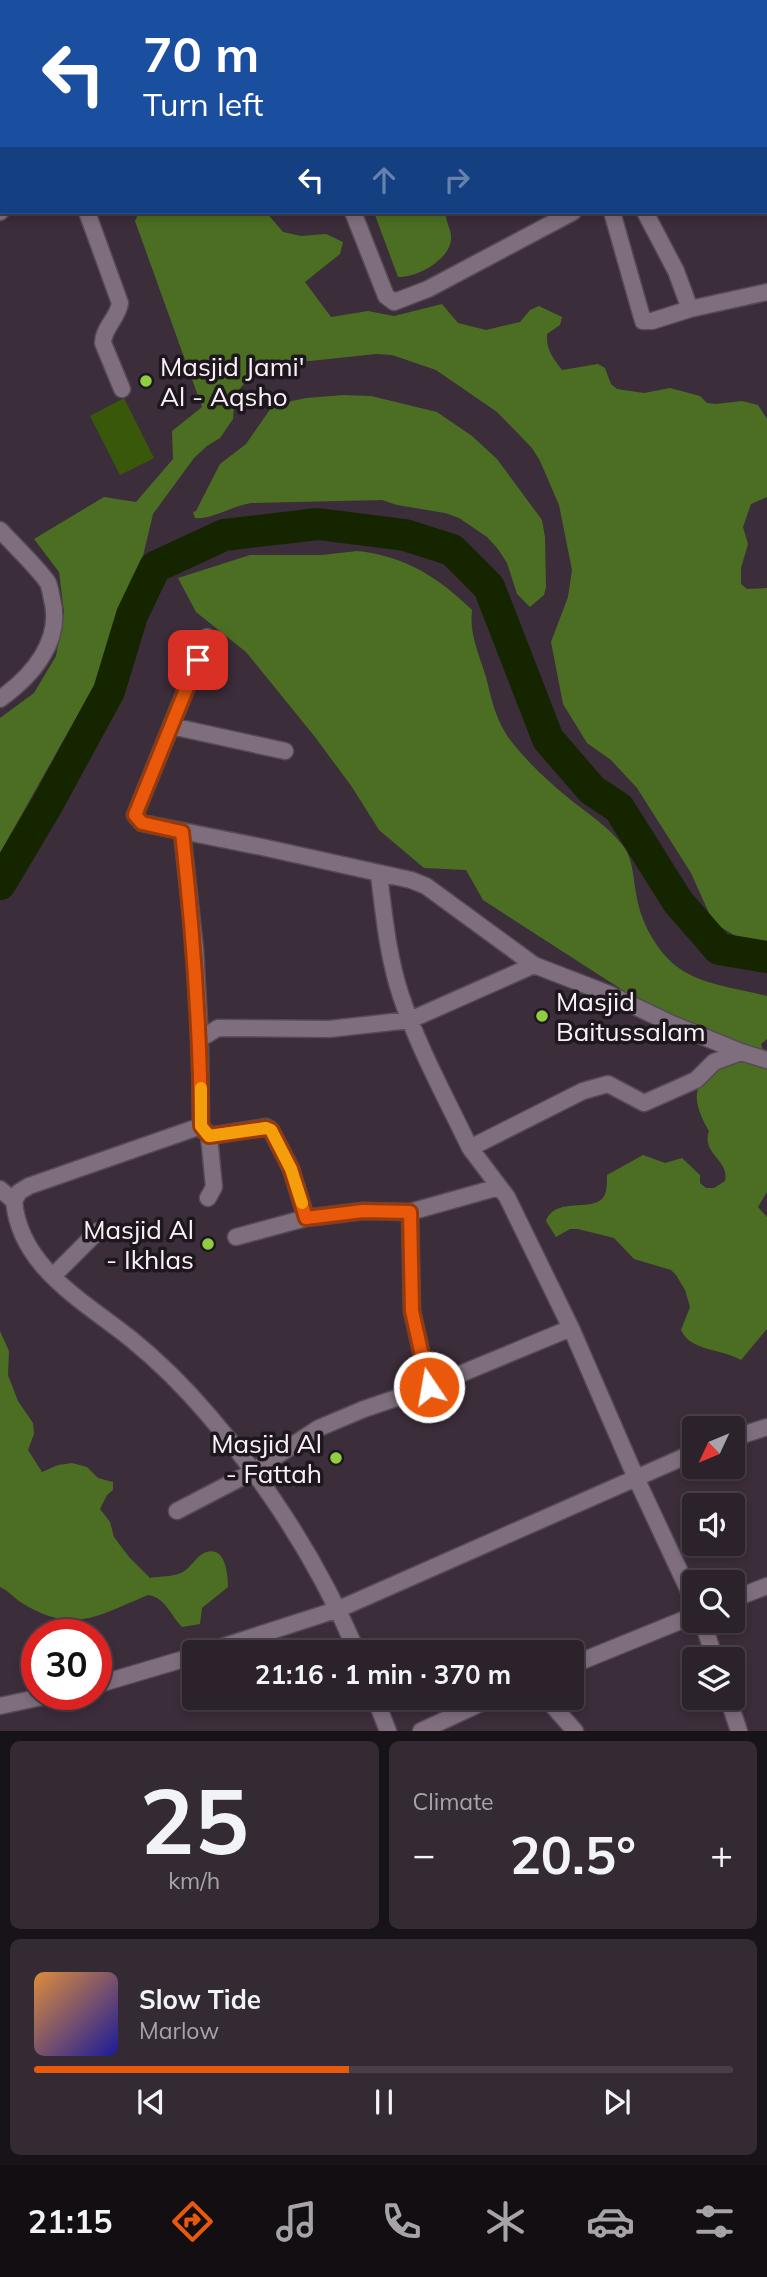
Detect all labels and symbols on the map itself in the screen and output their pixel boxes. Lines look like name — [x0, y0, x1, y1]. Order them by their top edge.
place label: Masjid Jami' Al - Aqsho — [160, 350, 304, 413]
marker: Masjid Jami' Al - Aqsho — [138, 373, 154, 389]
pin — [168, 630, 228, 690]
place label: Masjid Baitussalam — [556, 985, 706, 1048]
marker: Masjid Baitussalam — [534, 1008, 550, 1024]
place label: Masjid Al - Ikhlas — [83, 1213, 194, 1276]
marker: Masjid Al - Ikhlas — [200, 1236, 216, 1252]
position arrow — [392, 1350, 466, 1424]
north arrow — [682, 1416, 746, 1479]
place label: Masjid Al - Fattah — [211, 1427, 322, 1490]
marker: Masjid Al - Fattah — [328, 1450, 344, 1466]
speed limit sign: 30 — [21, 1619, 112, 1710]

